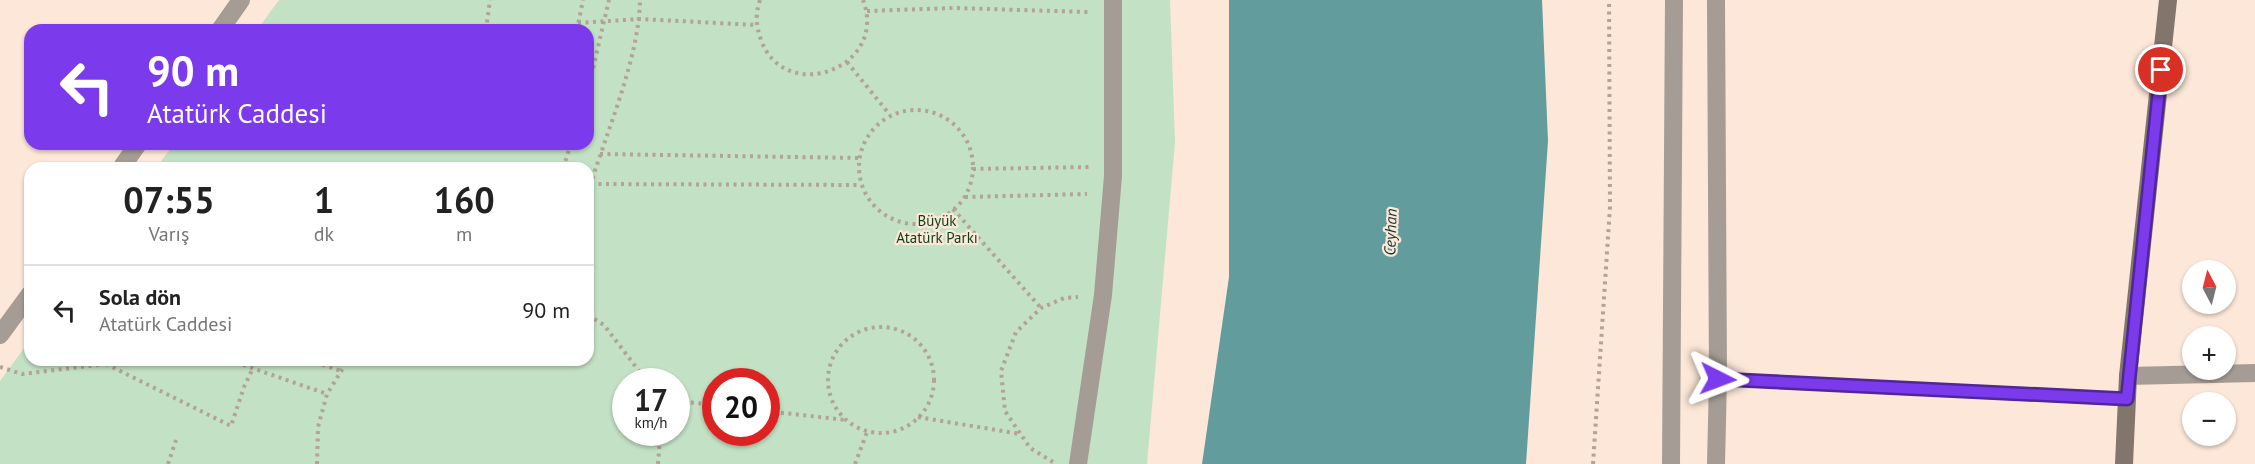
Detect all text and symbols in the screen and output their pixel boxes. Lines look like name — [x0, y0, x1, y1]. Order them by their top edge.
text: 90 m — [147, 43, 239, 98]
pin — [2135, 44, 2186, 95]
icon: left — [48, 48, 126, 126]
icon: arrive — [2144, 53, 2177, 86]
text: Atatürk Caddesi — [147, 96, 327, 130]
text: 07:55 — [123, 176, 215, 223]
text: 1 — [314, 176, 334, 223]
text: 160 — [433, 176, 495, 223]
water label: Ceyhan — [1379, 208, 1401, 256]
park label: Büyük Atatürk Parkı — [896, 211, 978, 247]
text: Varış — [148, 221, 189, 247]
text: dk — [314, 221, 334, 247]
text: m — [456, 221, 472, 247]
north arrow — [2182, 260, 2236, 314]
map controls — [2182, 260, 2236, 446]
text: Sola dön — [99, 283, 181, 311]
icon: left — [48, 294, 81, 327]
text: 90 m — [522, 296, 570, 324]
text: Atatürk Caddesi — [99, 311, 232, 337]
button: + — [2182, 326, 2236, 380]
position arrow — [1686, 347, 1750, 411]
speed limit sign: 20 — [702, 368, 780, 446]
text: 17 — [634, 380, 668, 419]
button: − — [2182, 392, 2236, 446]
text: km/h — [635, 413, 667, 432]

